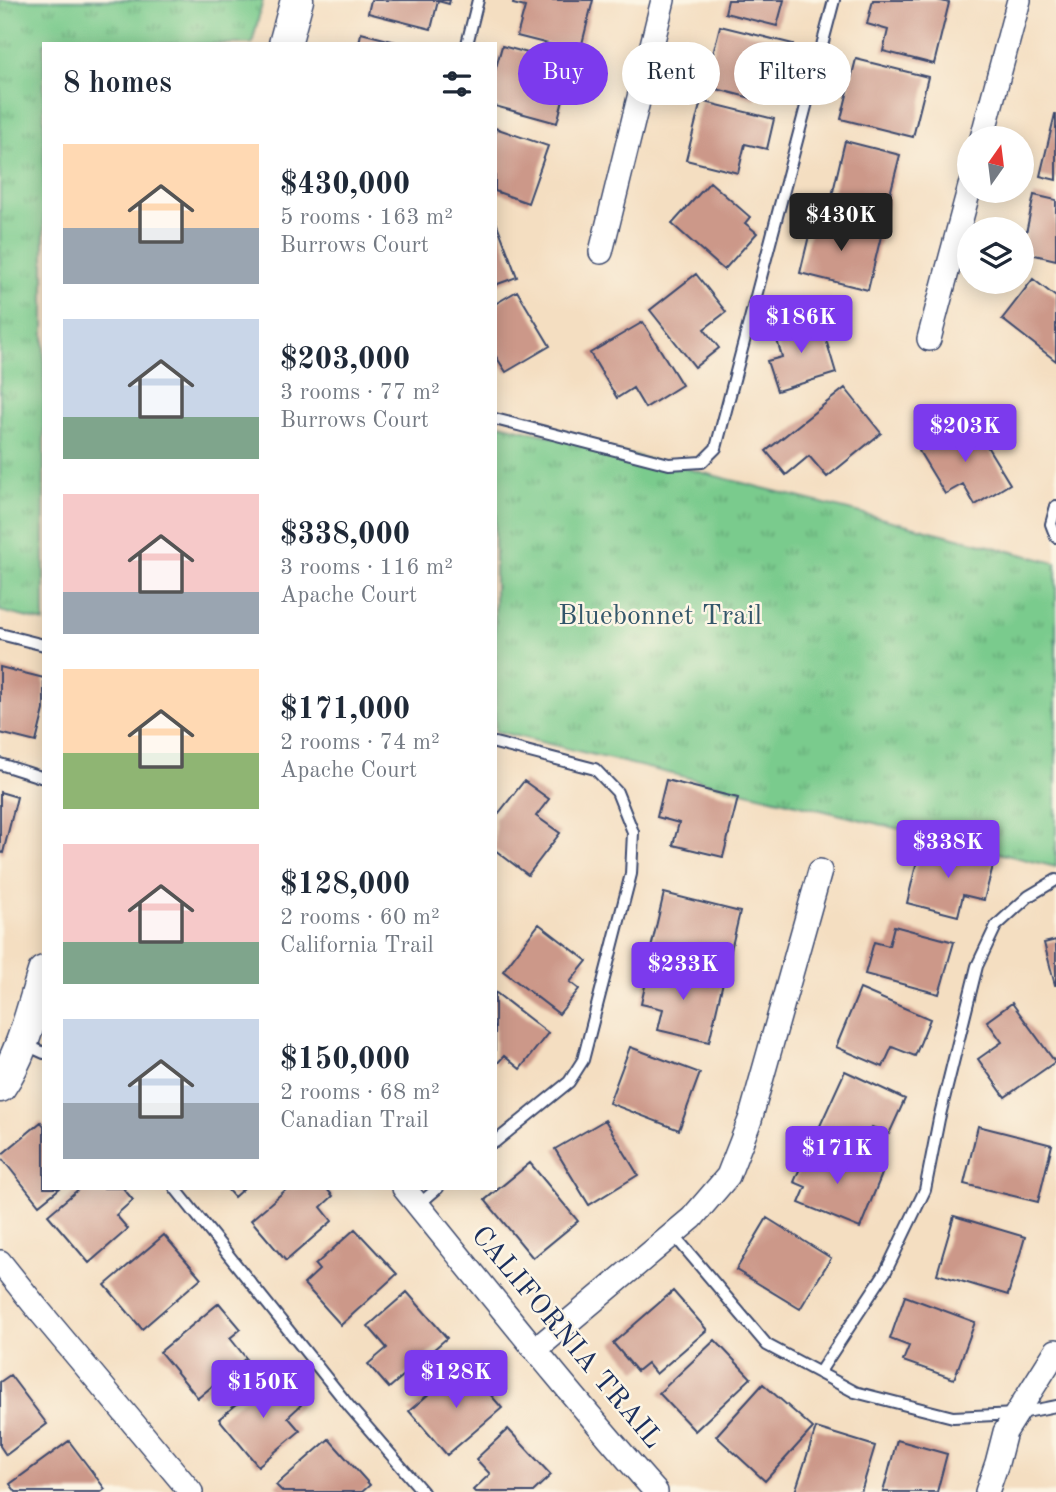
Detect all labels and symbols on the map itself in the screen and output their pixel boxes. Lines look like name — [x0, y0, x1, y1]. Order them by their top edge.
north arrow — [957, 126, 1034, 203]
pin: $430K — [792, 194, 890, 253]
pin: $186K — [752, 296, 850, 355]
pin: $203K — [916, 405, 1014, 464]
park label: Bluebonnet Trail — [558, 603, 762, 631]
pin: $338K — [899, 820, 997, 880]
pin: $233K — [634, 942, 732, 1002]
pin: $171K — [788, 1126, 886, 1186]
street label: CALIFORNIA TRAIL — [465, 1222, 667, 1454]
pin: $128K — [407, 1350, 505, 1410]
pin: $150K — [214, 1360, 312, 1420]

